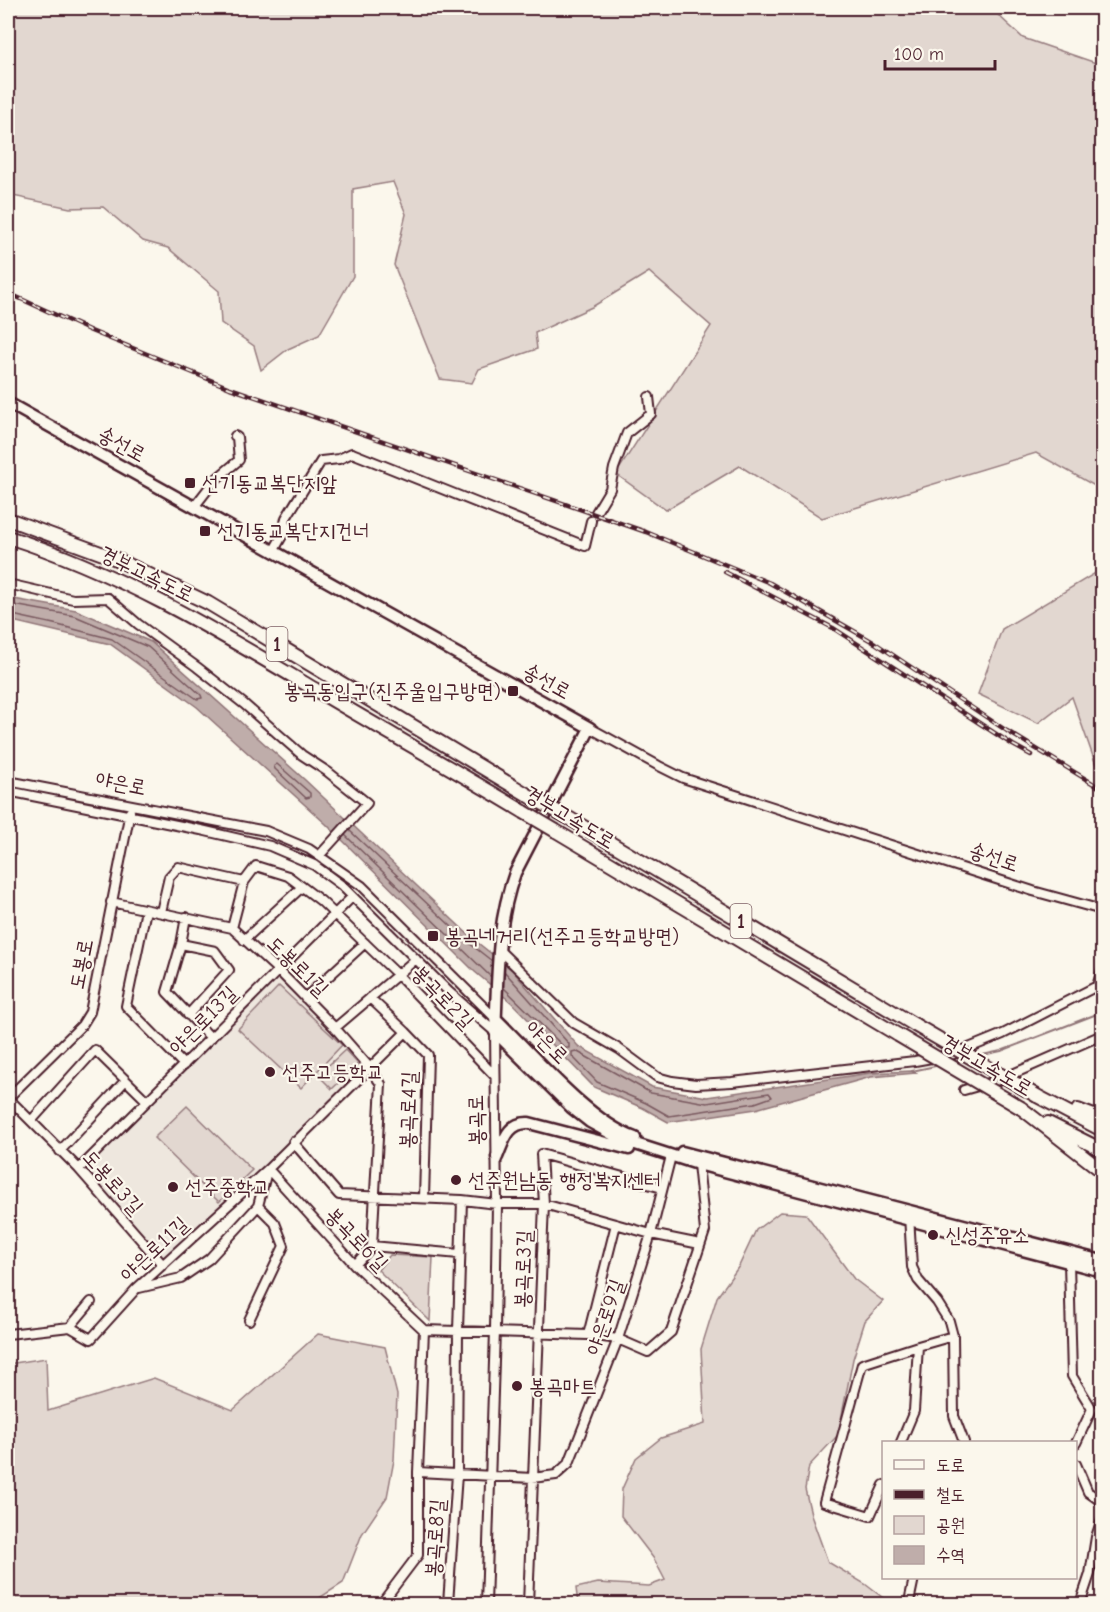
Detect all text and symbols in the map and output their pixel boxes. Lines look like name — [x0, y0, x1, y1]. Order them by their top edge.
scale bar — [885, 33, 994, 71]
text: 100 m — [894, 44, 944, 65]
street label: 송선로 — [94, 421, 150, 467]
place label: 선기동교복단지앞 — [202, 471, 337, 495]
marker: 선기동교복단지앞 — [183, 476, 197, 490]
place label: 선기동교복단지건너 — [217, 519, 369, 543]
marker: 선기동교복단지건너 — [198, 524, 212, 538]
street label: 경부고속도로 — [96, 541, 198, 607]
road number: 1 — [266, 627, 288, 661]
street label: 송선로 — [519, 658, 575, 704]
place label: 봉곡동입구(진주울입구방면) — [284, 679, 501, 703]
marker: 봉곡동입구(진주울입구방면) — [506, 684, 520, 698]
street label: 야은로 — [94, 766, 148, 800]
street label: 경부고속도로 — [520, 781, 620, 853]
street label: 송선로 — [966, 837, 1022, 877]
road number: 1 — [730, 904, 752, 938]
place label: 봉곡네거리(선주고등학교방면) — [445, 924, 679, 948]
marker: 봉곡네거리(선주고등학교방면) — [426, 929, 440, 943]
street label: 도봉로1길 — [262, 931, 334, 1001]
street label: 도봉로 — [64, 937, 98, 991]
street label: 봉곡로2길 — [407, 960, 479, 1034]
street label: 야은로13길 — [164, 981, 242, 1059]
street label: 야은로 — [521, 1016, 573, 1068]
street label: 경부고속도로 — [937, 1029, 1037, 1101]
place label: 선주고등학교 — [282, 1060, 383, 1084]
marker: 선주고등학교 — [263, 1065, 277, 1079]
street label: 봉곡로4길 — [395, 1071, 421, 1149]
street label: 봉곡로 — [464, 1094, 488, 1146]
street label: 도봉로3길 — [78, 1145, 148, 1219]
place label: 선주원남동 행정복지센터 — [468, 1168, 661, 1192]
marker: 선주원남동 행정복지센터 — [449, 1173, 463, 1187]
place label: 선주중학교 — [185, 1175, 270, 1199]
marker: 선주중학교 — [166, 1180, 180, 1194]
street label: 봉곡로6길 — [321, 1202, 393, 1276]
street label: 야은로11길 — [115, 1211, 193, 1287]
place label: 신성주유소 — [945, 1223, 1030, 1247]
marker: 신성주유소 — [926, 1228, 940, 1242]
street label: 봉곡로3길 — [510, 1229, 536, 1309]
street label: 야은로9길 — [581, 1276, 629, 1358]
place label: 봉곡마트 — [529, 1374, 597, 1398]
marker: 봉곡마트 — [510, 1379, 524, 1393]
legend — [882, 1441, 1077, 1579]
text: 도로 — [936, 1455, 965, 1476]
text: 철도 — [936, 1485, 965, 1506]
street label: 봉곡로8길 — [420, 1498, 450, 1578]
text: 공원 — [936, 1515, 965, 1536]
text: 수역 — [936, 1545, 965, 1566]

